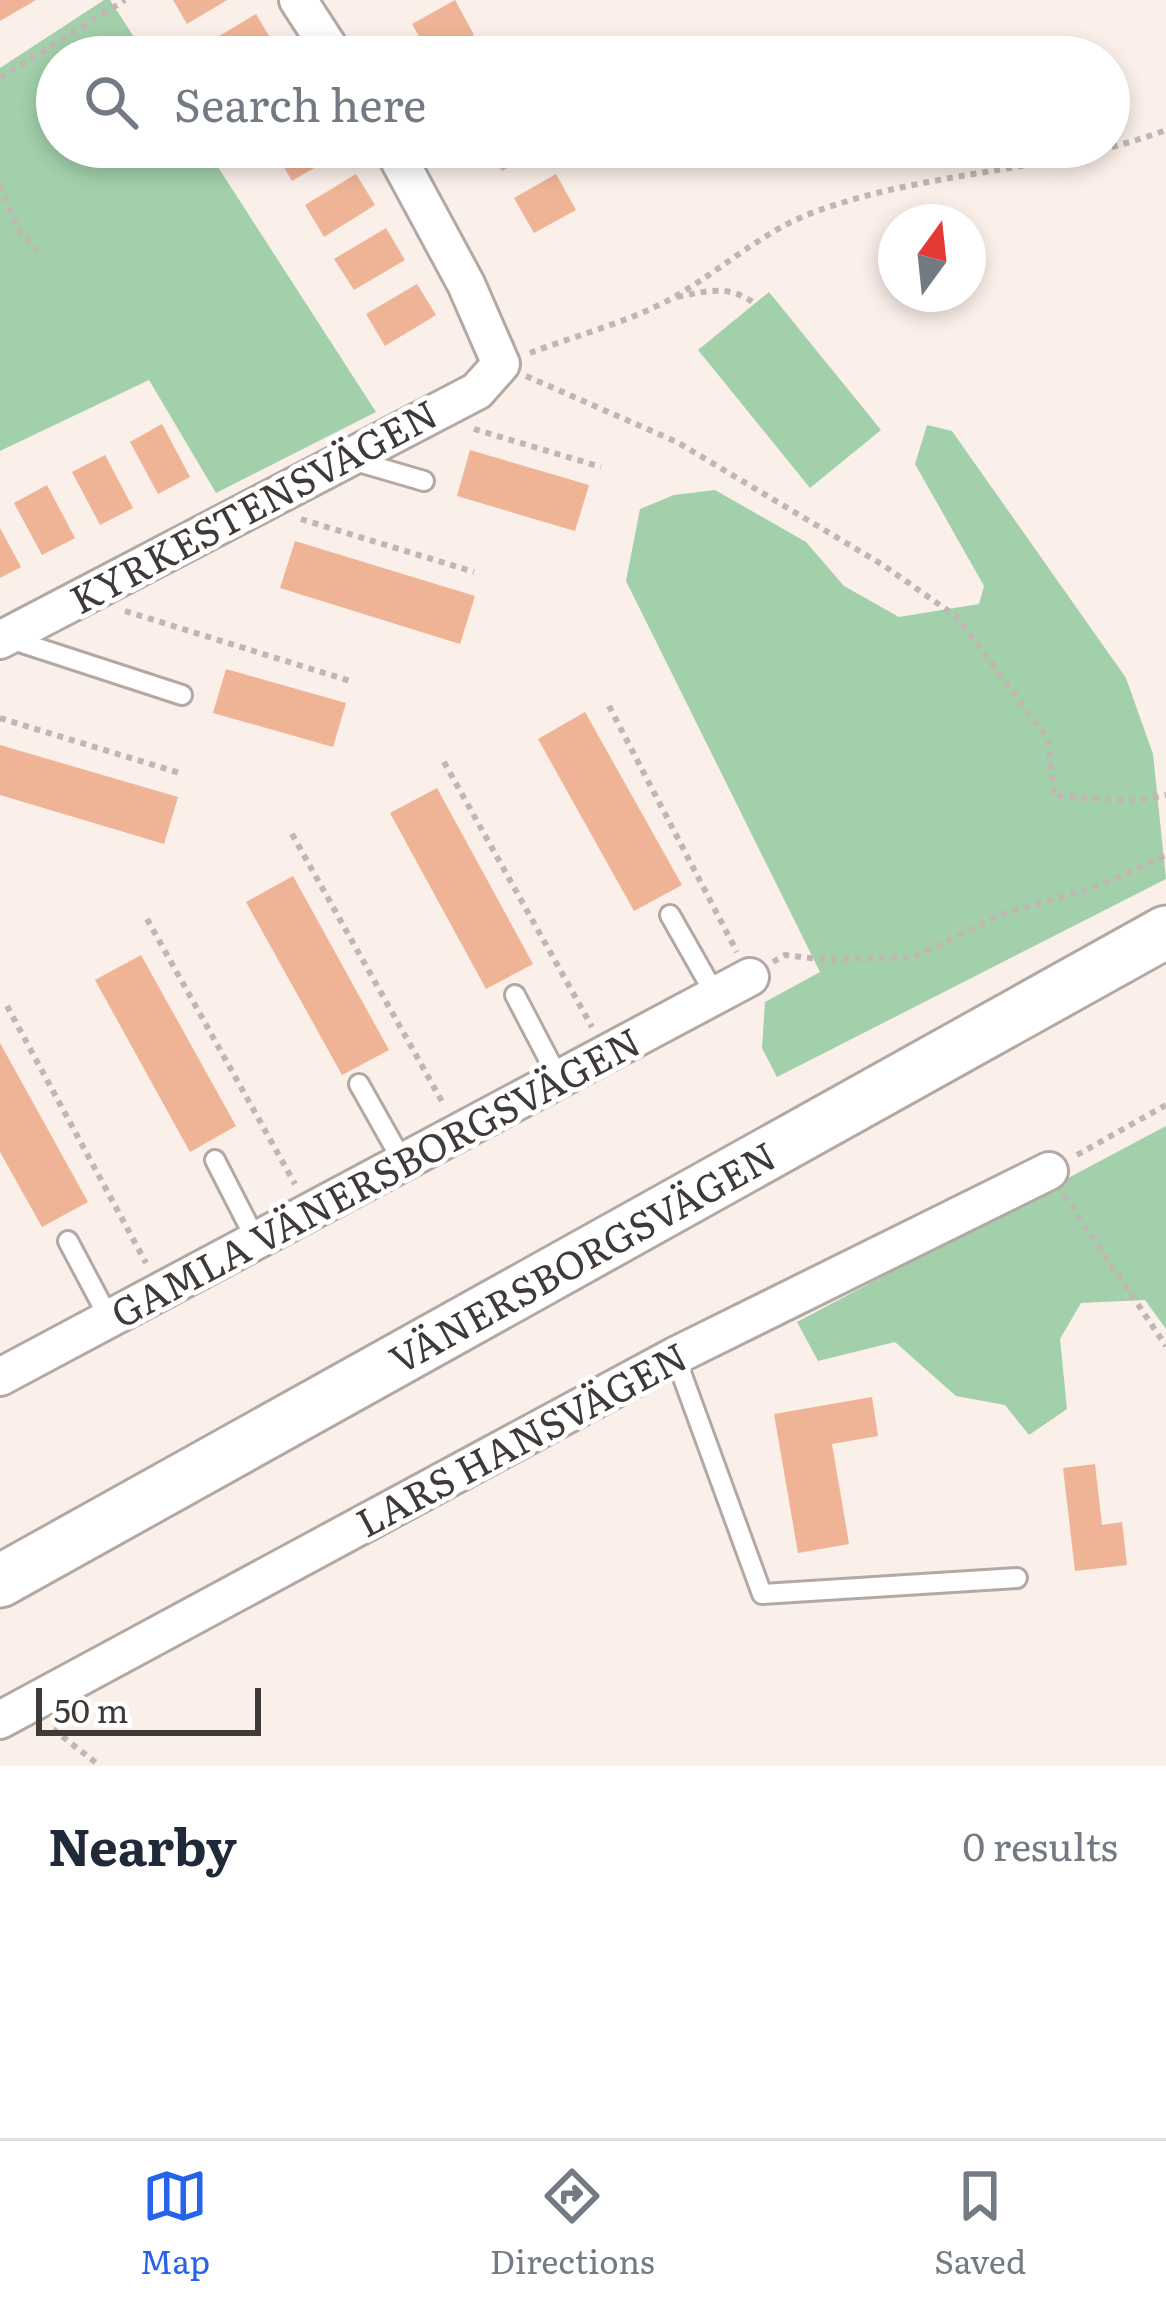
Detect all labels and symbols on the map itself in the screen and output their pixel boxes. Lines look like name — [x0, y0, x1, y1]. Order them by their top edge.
north arrow — [878, 204, 986, 312]
street label: KYRKESTENSVÄGEN — [58, 383, 447, 626]
street label: GAMLA VÄNERSBORGSVÄGEN — [103, 1018, 649, 1338]
street label: VÄNERSBORGSVÄGEN — [382, 1132, 784, 1384]
street label: LARS HANSVÄGEN — [345, 1325, 697, 1549]
scale bar — [36, 1682, 261, 1735]

